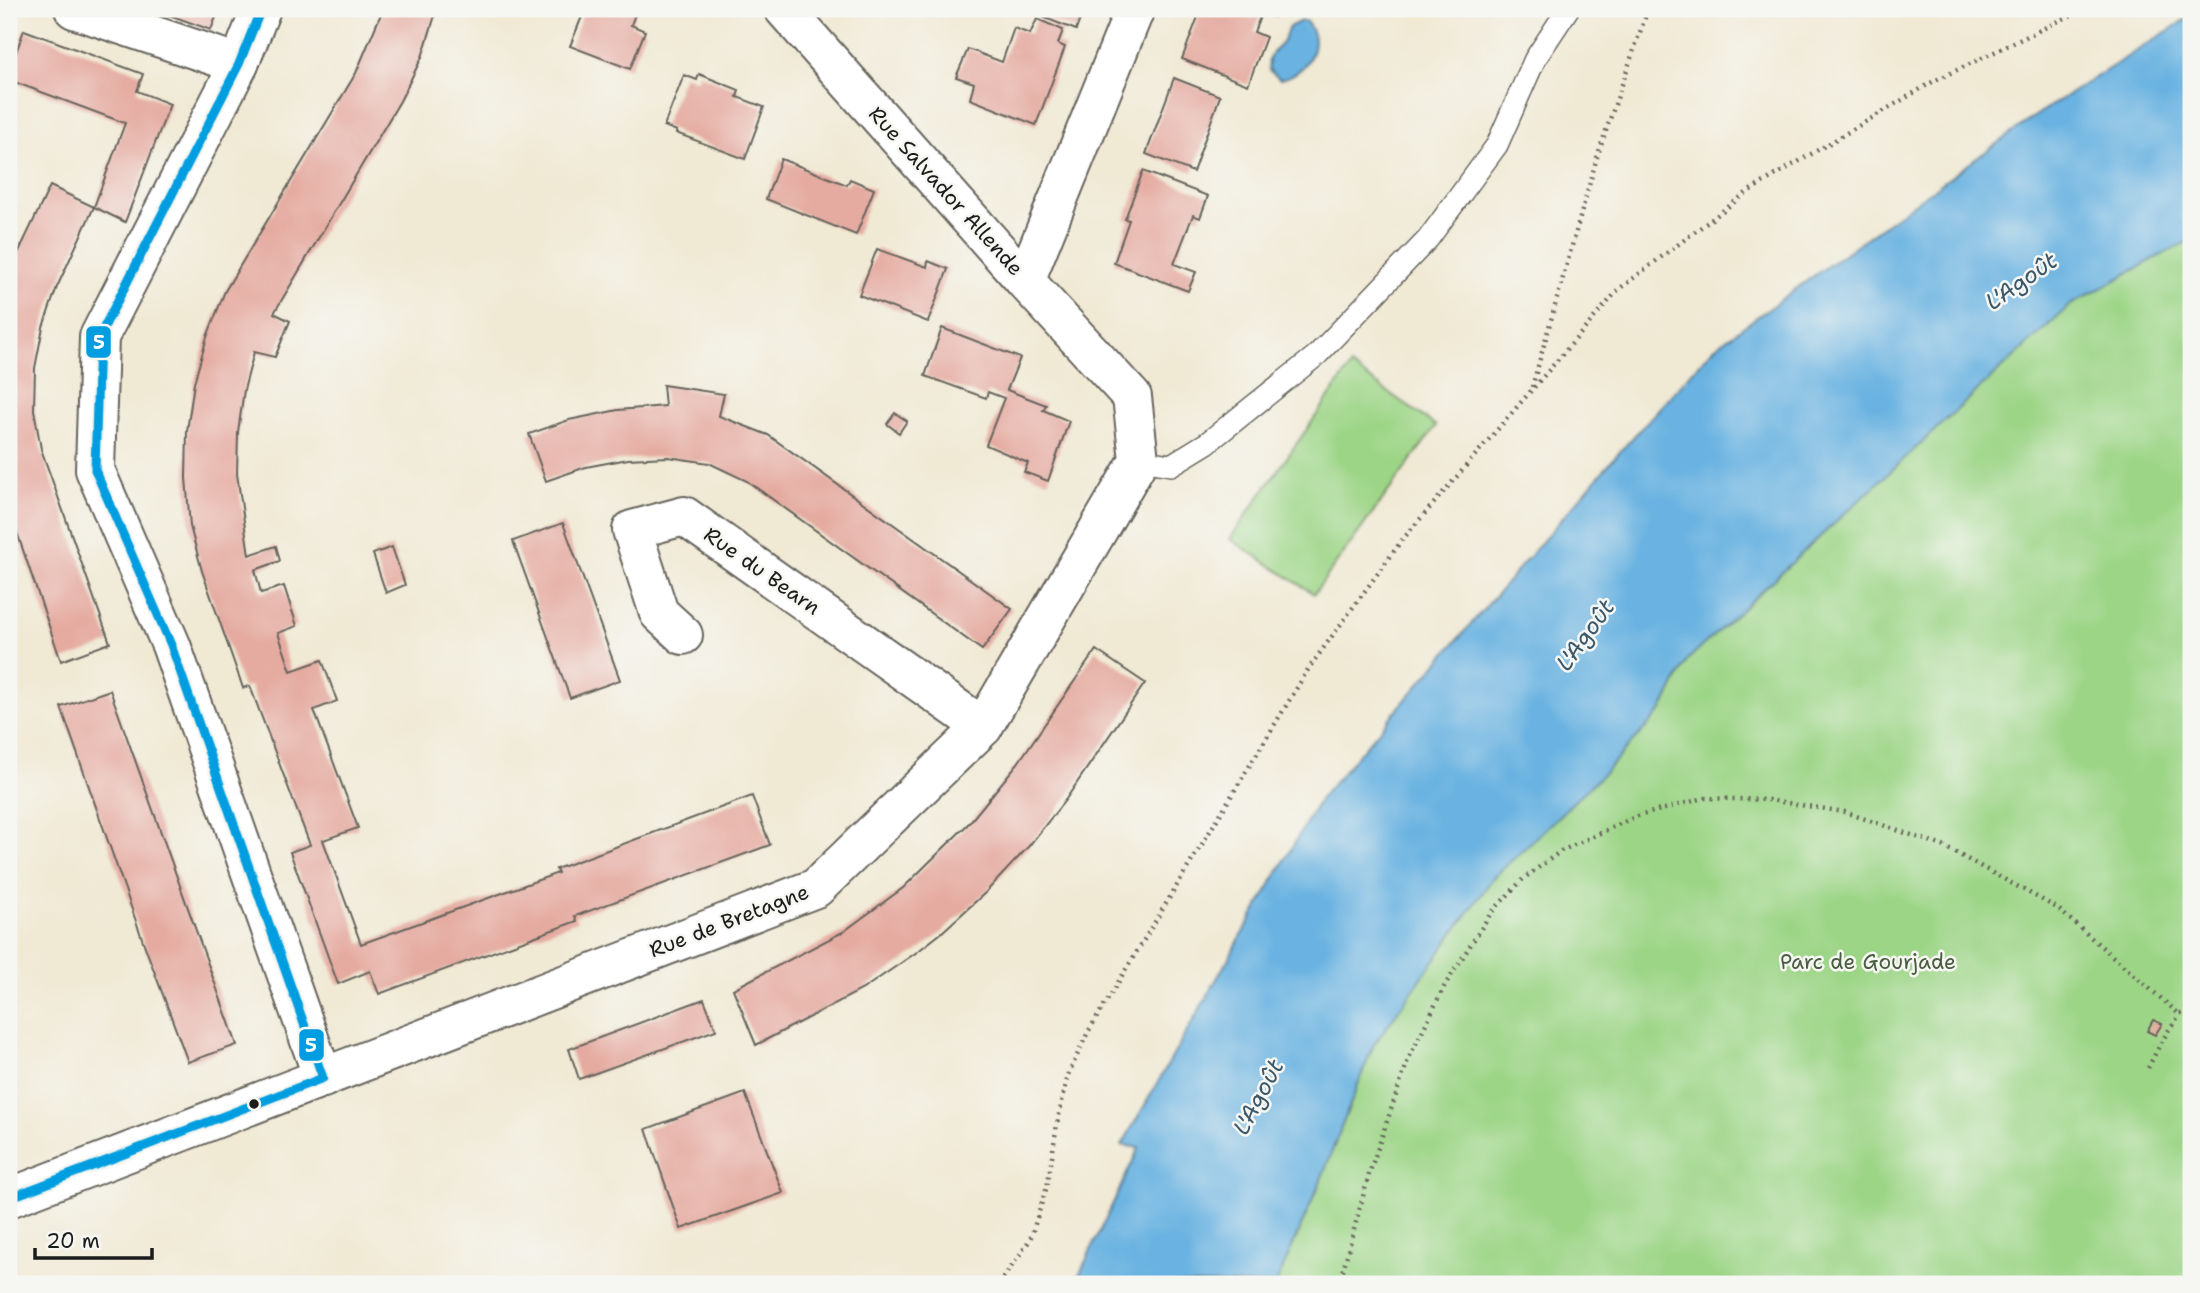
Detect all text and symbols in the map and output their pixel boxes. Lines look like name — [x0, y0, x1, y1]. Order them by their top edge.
street label: Rue Salvador Allende — [862, 100, 1030, 282]
water label: L'Agoût — [1979, 245, 2063, 317]
line badge: 5 — [85, 325, 112, 359]
text: 5 — [93, 330, 105, 355]
street label: Rue du Bearn — [698, 521, 826, 622]
water label: L'Agoût — [1549, 593, 1621, 677]
street label: Rue de Bretagne — [645, 878, 813, 964]
park label: Parc de Gourjade — [1780, 948, 1956, 976]
line badge: 5 — [298, 1028, 325, 1062]
text: 5 — [305, 1033, 317, 1058]
water label: L'Agoût — [1226, 1054, 1290, 1140]
unlabelled marker — [247, 1097, 261, 1111]
scale bar — [35, 1216, 152, 1260]
text: 20 m — [46, 1227, 100, 1255]

